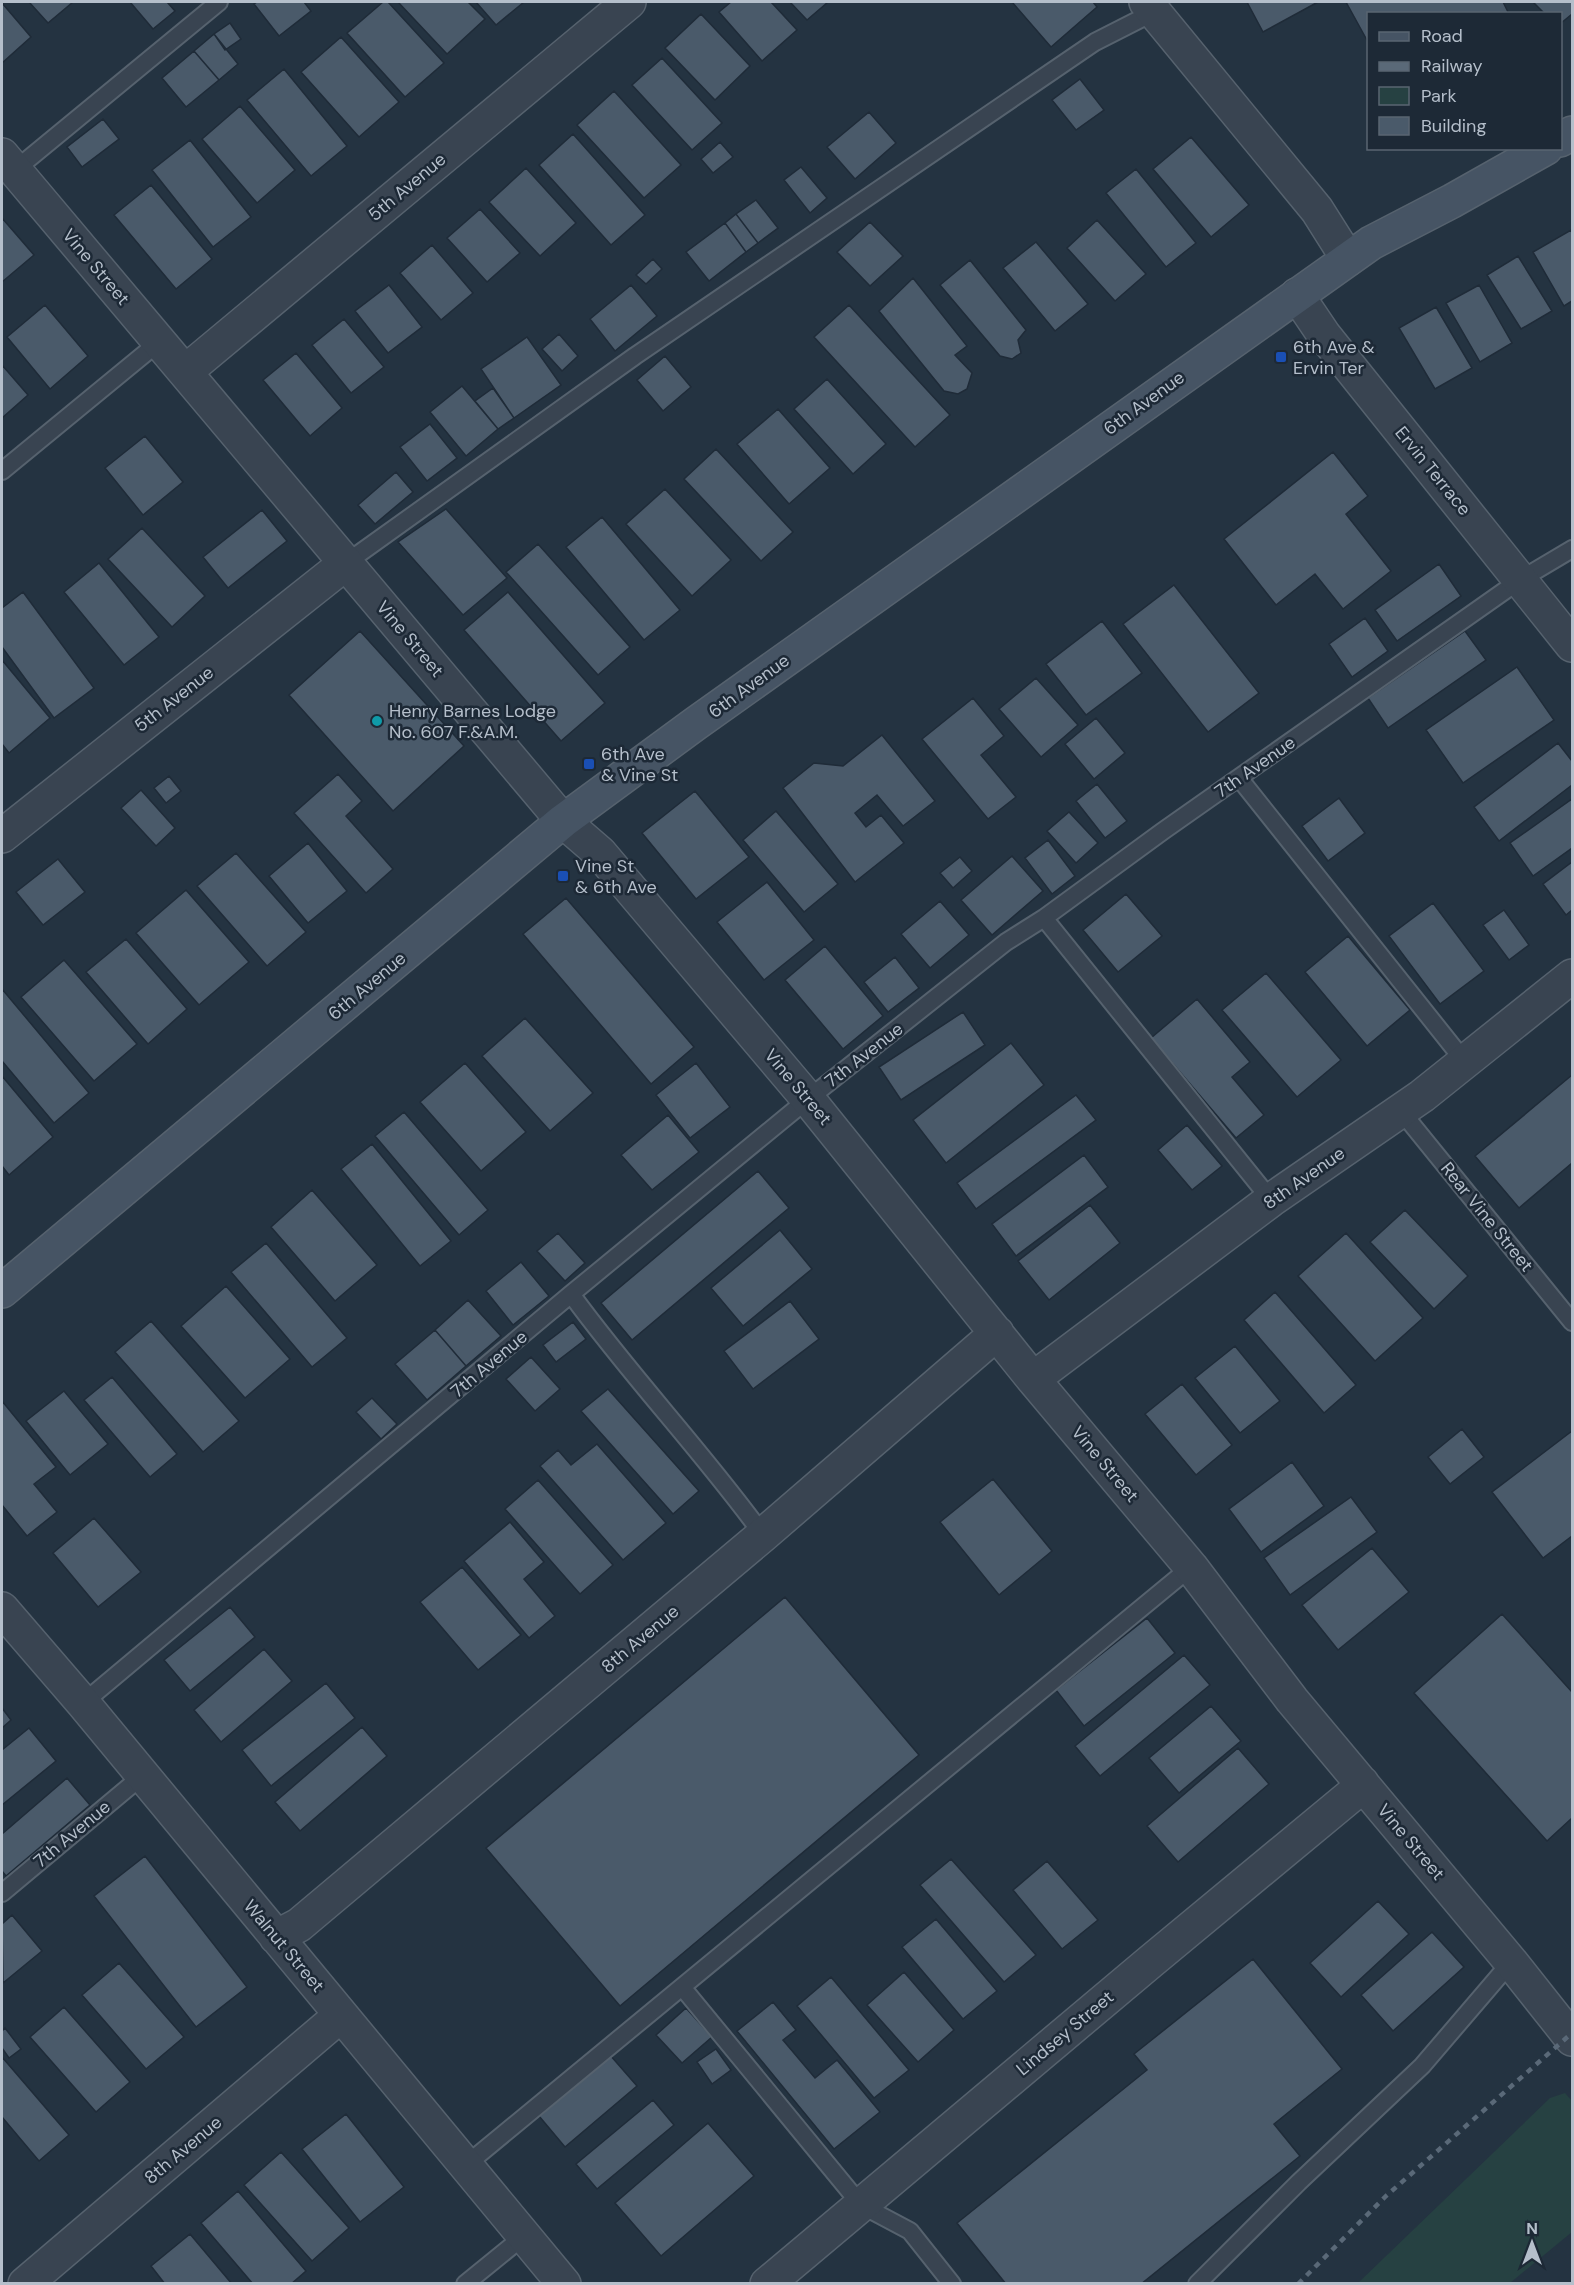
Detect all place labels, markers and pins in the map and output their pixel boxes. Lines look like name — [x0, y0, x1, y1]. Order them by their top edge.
place label: 6th Ave & Ervin Ter — [1293, 335, 1375, 380]
marker: 6th Ave & Ervin Ter — [1274, 350, 1288, 364]
place label: Henry Barnes Lodge No. 607 F.&A.M. — [389, 699, 556, 744]
marker: Henry Barnes Lodge No. 607 F.&A.M. — [370, 714, 384, 728]
place label: 6th Ave & Vine St — [601, 742, 678, 787]
marker: 6th Ave & Vine St — [582, 757, 596, 771]
place label: Vine St & 6th Ave — [575, 854, 657, 899]
marker: Vine St & 6th Ave — [556, 869, 570, 883]

